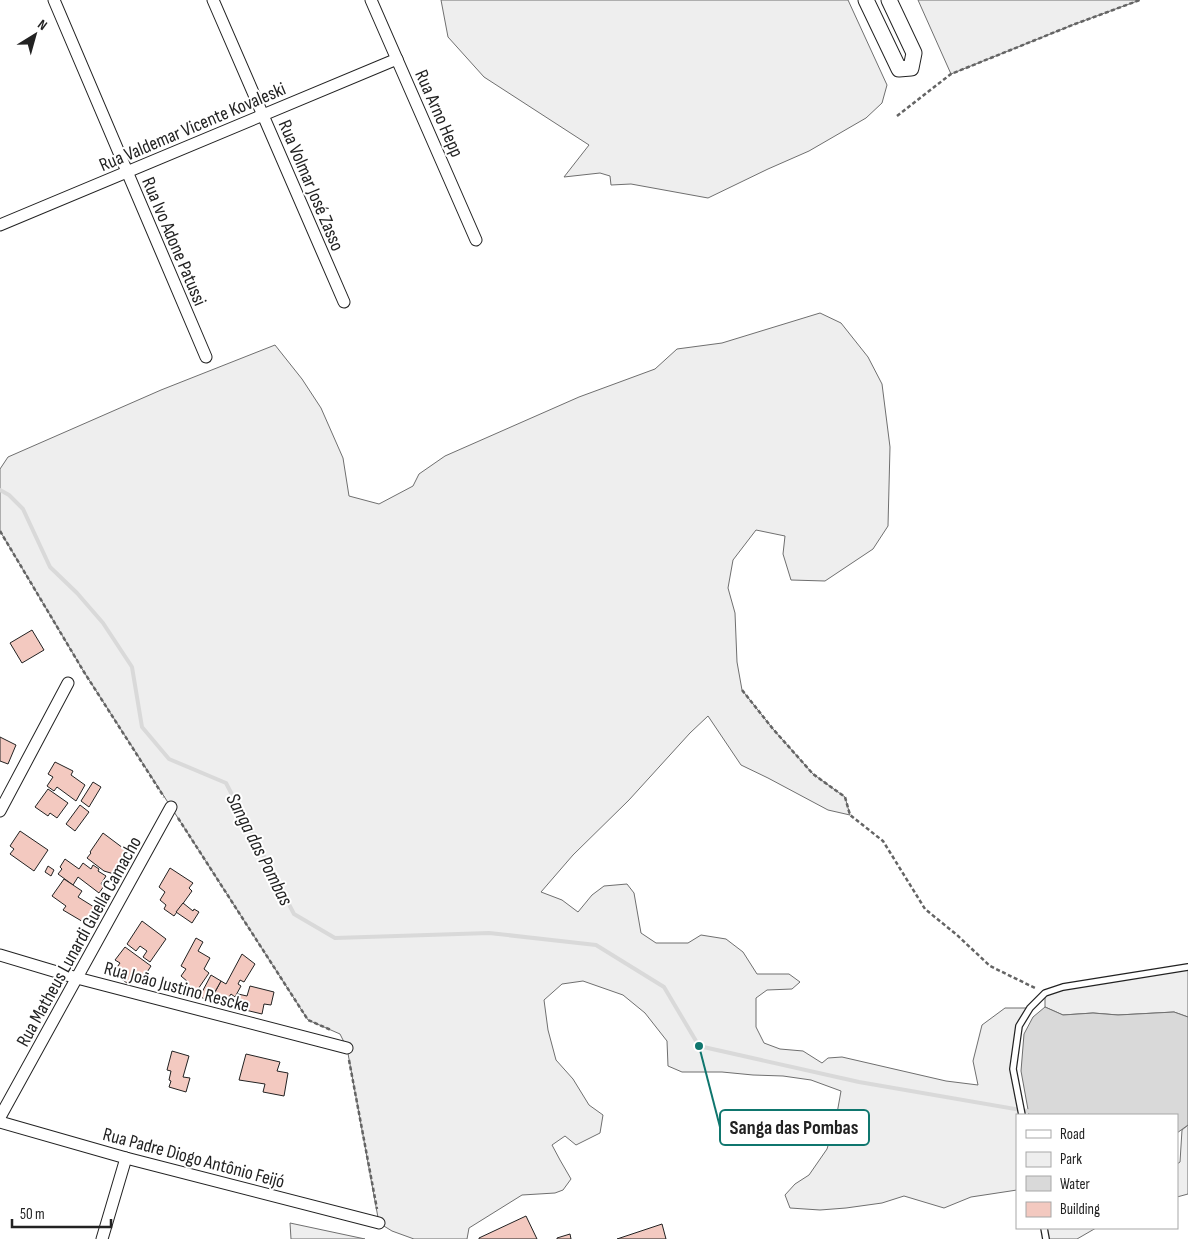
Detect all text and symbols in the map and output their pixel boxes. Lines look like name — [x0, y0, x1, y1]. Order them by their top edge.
north arrow — [10, 10, 60, 60]
text: N — [34, 16, 51, 34]
street label: Rua Arno Hepp — [409, 66, 468, 161]
street label: Rua Valdemar Vicente Kovaleski — [96, 78, 289, 177]
street label: Rua Volmar José Zasso — [273, 117, 349, 255]
street label: Rua Ivo Adone Patussi — [136, 174, 211, 309]
water label: Sanga das Pombas — [221, 789, 298, 910]
street label: Rua Matheus Lunardi Guella Camacho — [12, 833, 147, 1051]
street label: Rua João Justino Rescke — [102, 957, 252, 1018]
callout: Sanga das Pombas — [720, 1110, 869, 1145]
legend — [1016, 1114, 1178, 1229]
text: Sanga das Pombas — [730, 1116, 859, 1140]
street label: Rua Padre Diogo Antônio Feijó — [100, 1123, 287, 1194]
text: Road — [1060, 1125, 1085, 1144]
text: Park — [1060, 1150, 1082, 1169]
text: Water — [1060, 1175, 1091, 1194]
scale bar — [12, 1196, 111, 1228]
text: Building — [1060, 1200, 1100, 1219]
text: 50 m — [20, 1205, 45, 1224]

